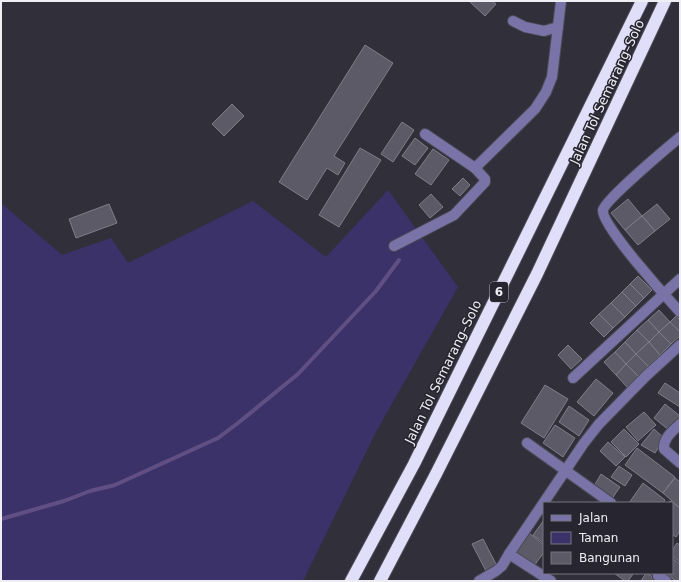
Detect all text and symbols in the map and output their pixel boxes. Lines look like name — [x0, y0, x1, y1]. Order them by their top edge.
street label: Jalan Tol Semarang–Solo — [566, 17, 647, 168]
road number: 6 — [490, 282, 508, 302]
street label: Jalan Tol Semarang–Solo — [401, 298, 484, 447]
legend — [543, 502, 673, 574]
text: Jalan — [578, 511, 608, 525]
text: Taman — [578, 531, 618, 545]
text: Bangunan — [579, 551, 640, 565]

